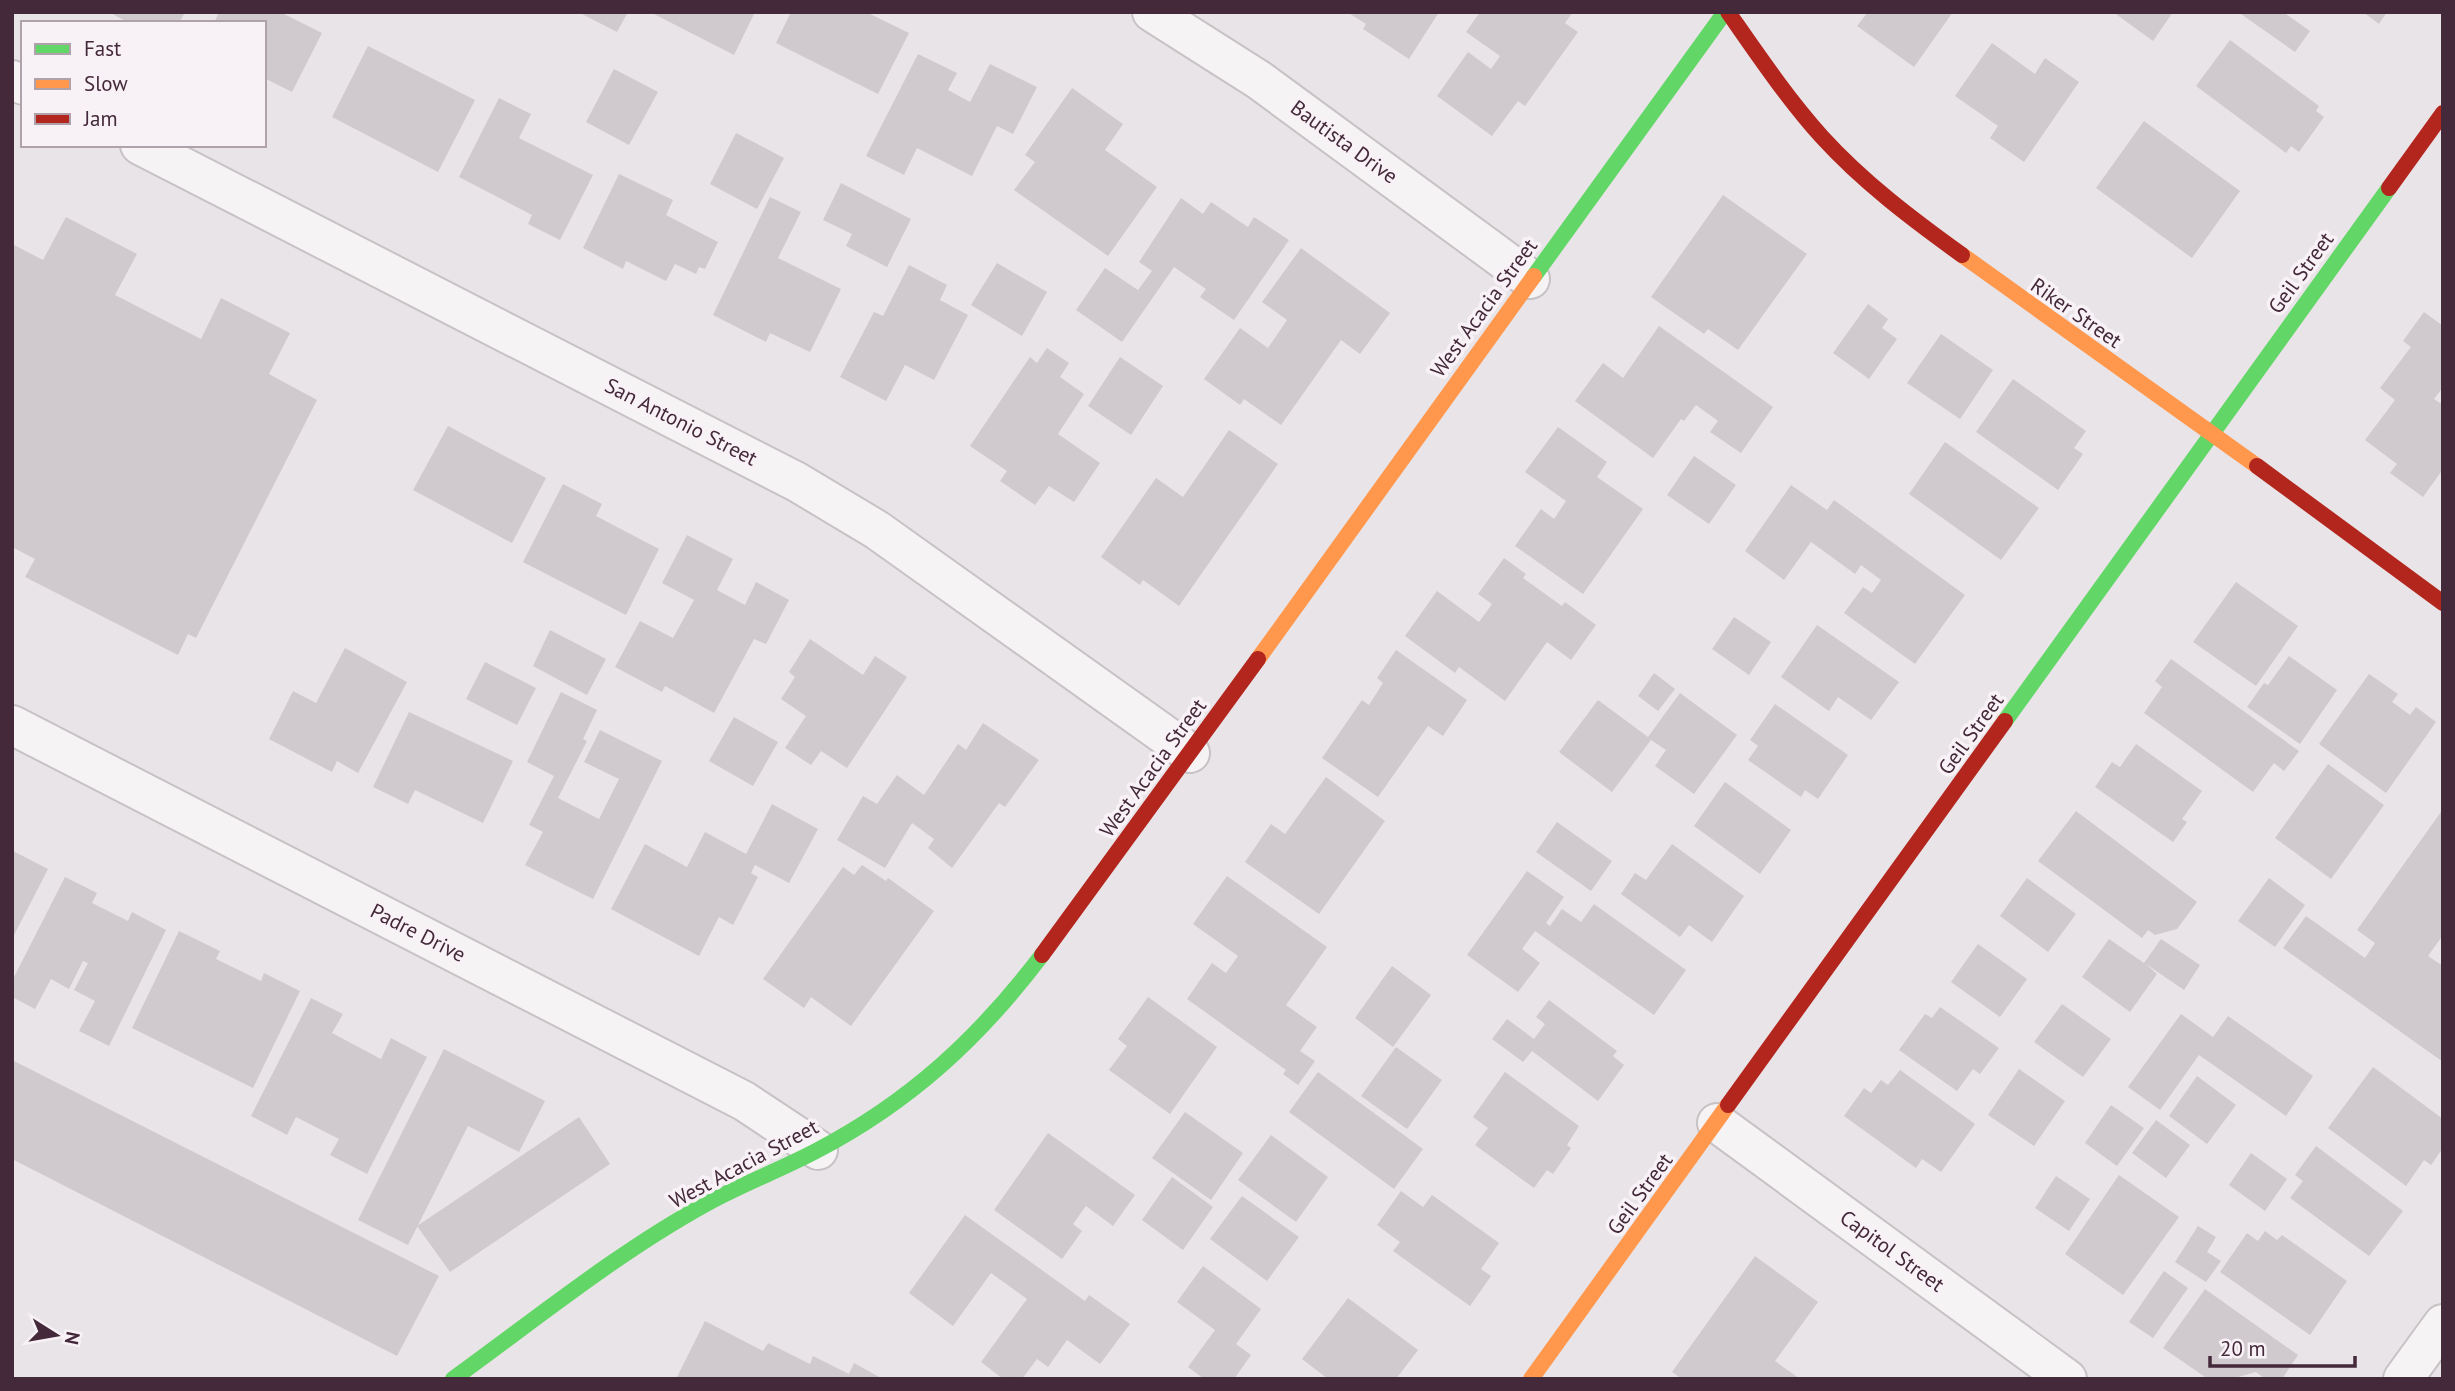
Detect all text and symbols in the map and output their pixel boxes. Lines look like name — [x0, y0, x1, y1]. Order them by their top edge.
legend — [21, 21, 266, 147]
text: Fast — [84, 35, 121, 62]
text: Slow — [84, 70, 128, 97]
street label: Bautista Drive — [1285, 94, 1403, 189]
text: Jam — [83, 105, 118, 132]
street label: Geil Street — [2262, 227, 2339, 319]
street label: West Acacia Street — [1424, 233, 1543, 382]
street label: Riker Street — [2026, 271, 2127, 354]
street label: San Antonio Street — [600, 371, 762, 472]
street label: Geil Street — [1932, 688, 2009, 780]
street label: West Acacia Street — [1093, 693, 1212, 842]
street label: Padre Drive — [366, 897, 470, 968]
street label: West Acacia Street — [665, 1113, 823, 1214]
street label: Geil Street — [1601, 1148, 1678, 1240]
street label: Capitol Street — [1835, 1204, 1950, 1298]
north arrow — [21, 1300, 91, 1370]
scale bar — [2210, 1324, 2355, 1368]
text: N — [60, 1330, 86, 1347]
text: 20 m — [2220, 1335, 2266, 1362]

